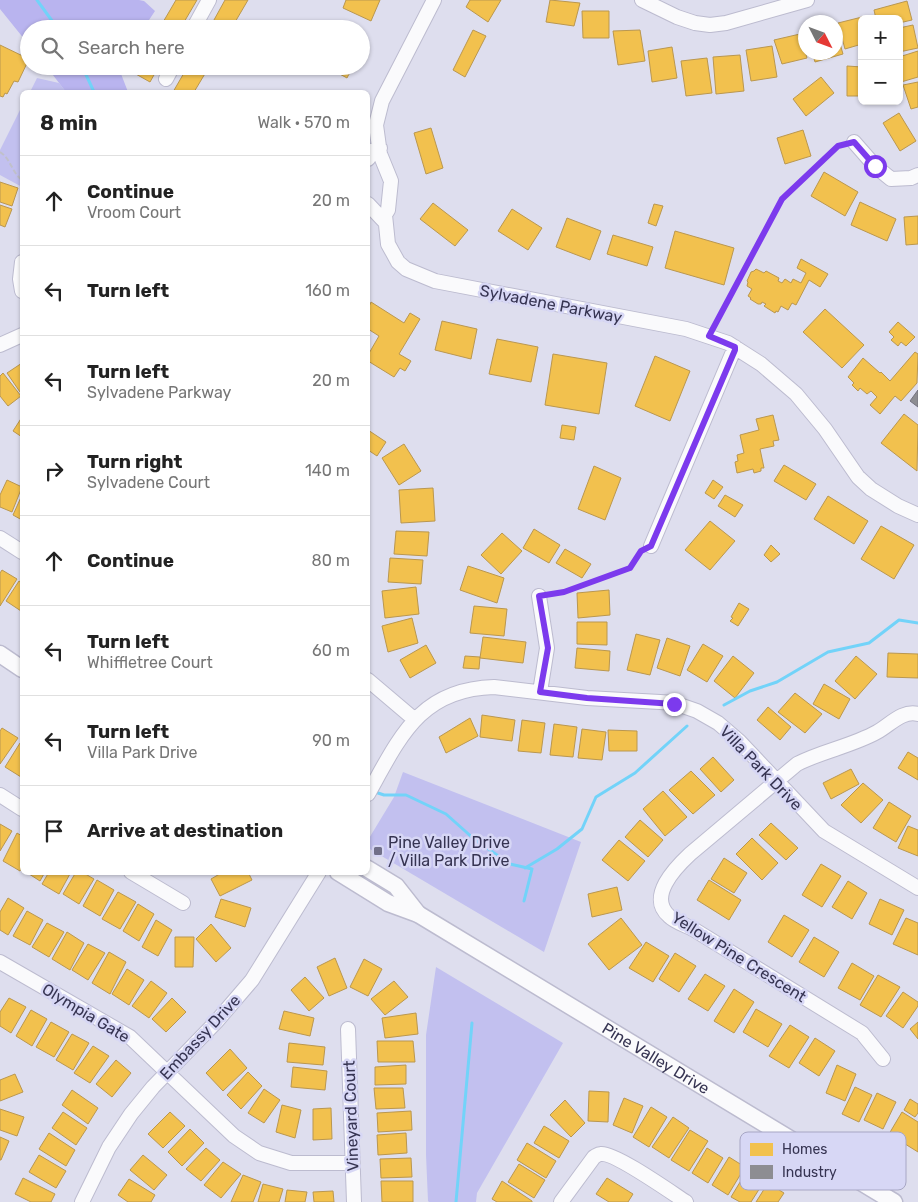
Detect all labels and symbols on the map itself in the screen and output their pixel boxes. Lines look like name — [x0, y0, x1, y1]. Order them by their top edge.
north arrow — [798, 15, 843, 60]
route start — [864, 155, 887, 178]
street label: Sylvadene Parkway — [478, 281, 624, 327]
route end — [663, 693, 686, 716]
street label: Villa Park Drive — [716, 722, 806, 814]
place label: Pine Valley Drive / Villa Park Drive — [388, 833, 510, 870]
marker: Pine Valley Drive / Villa Park Drive — [372, 845, 384, 857]
street label: Yellow Pine Crescent — [668, 908, 810, 1006]
street label: Olympia Gate — [39, 979, 133, 1047]
street label: Embassy Drive — [156, 991, 244, 1083]
street label: Pine Valley Drive — [599, 1018, 713, 1098]
street label: Vineyard Court — [340, 1060, 362, 1172]
legend — [740, 1132, 906, 1190]
text: Homes — [782, 1141, 827, 1158]
text: Industry — [782, 1164, 837, 1181]

